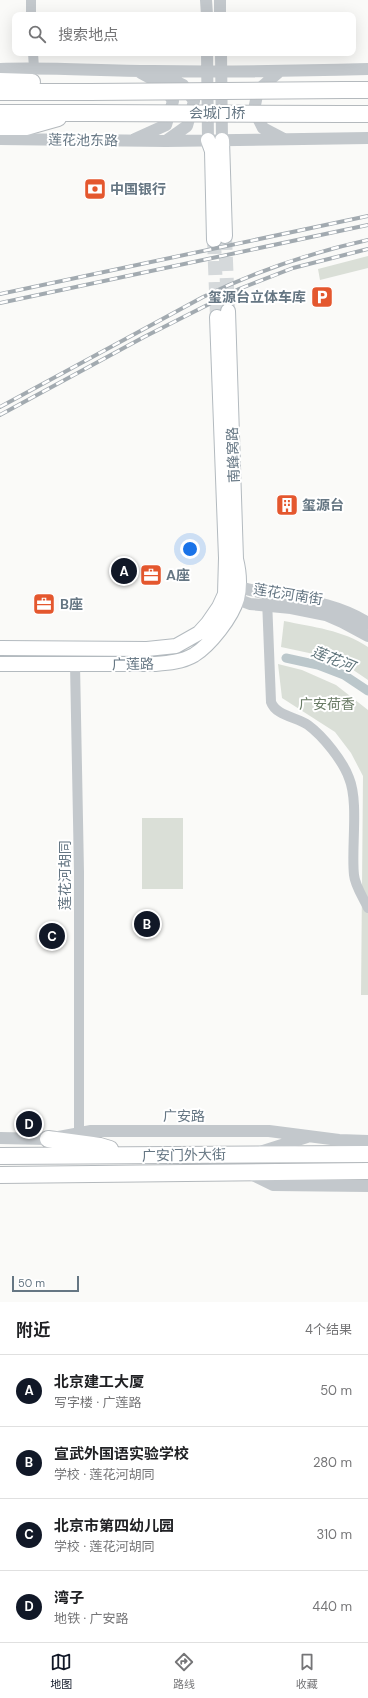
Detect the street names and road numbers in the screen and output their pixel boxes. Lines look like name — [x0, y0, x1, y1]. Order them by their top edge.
street label: 会城门桥 — [189, 104, 245, 122]
street label: 莲花池东路 — [48, 130, 118, 150]
street label: 南蜂窝路 — [223, 427, 243, 483]
street label: 莲花河南街 — [252, 580, 324, 608]
street label: 广莲路 — [112, 655, 154, 673]
street label: 莲花河胡同 — [56, 840, 74, 910]
street label: 广安路 — [163, 1107, 205, 1125]
street label: 广安门外大街 — [142, 1145, 226, 1165]

